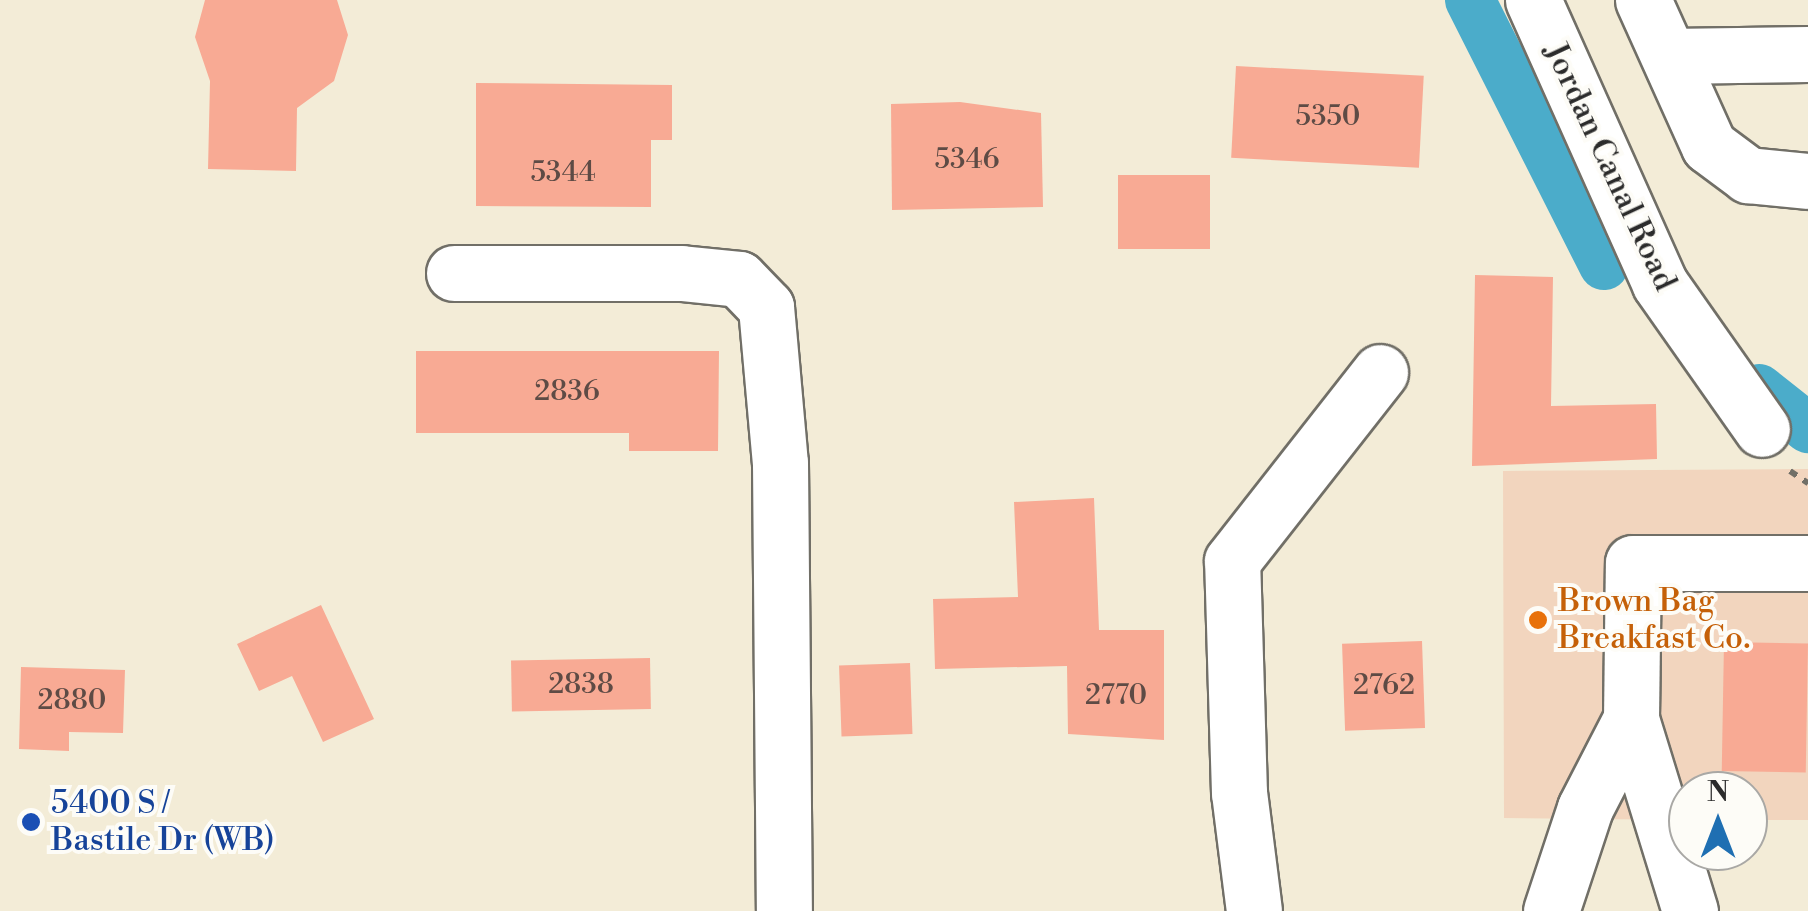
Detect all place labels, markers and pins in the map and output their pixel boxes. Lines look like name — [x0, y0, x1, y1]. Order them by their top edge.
place label: Brown Bag Breakfast Co. — [1558, 583, 1751, 658]
marker: Brown Bag Breakfast Co. — [1527, 609, 1549, 631]
place label: 5400 S / Bastile Dr (WB) — [51, 785, 275, 860]
marker: 5400 S / Bastile Dr (WB) — [20, 811, 42, 833]

